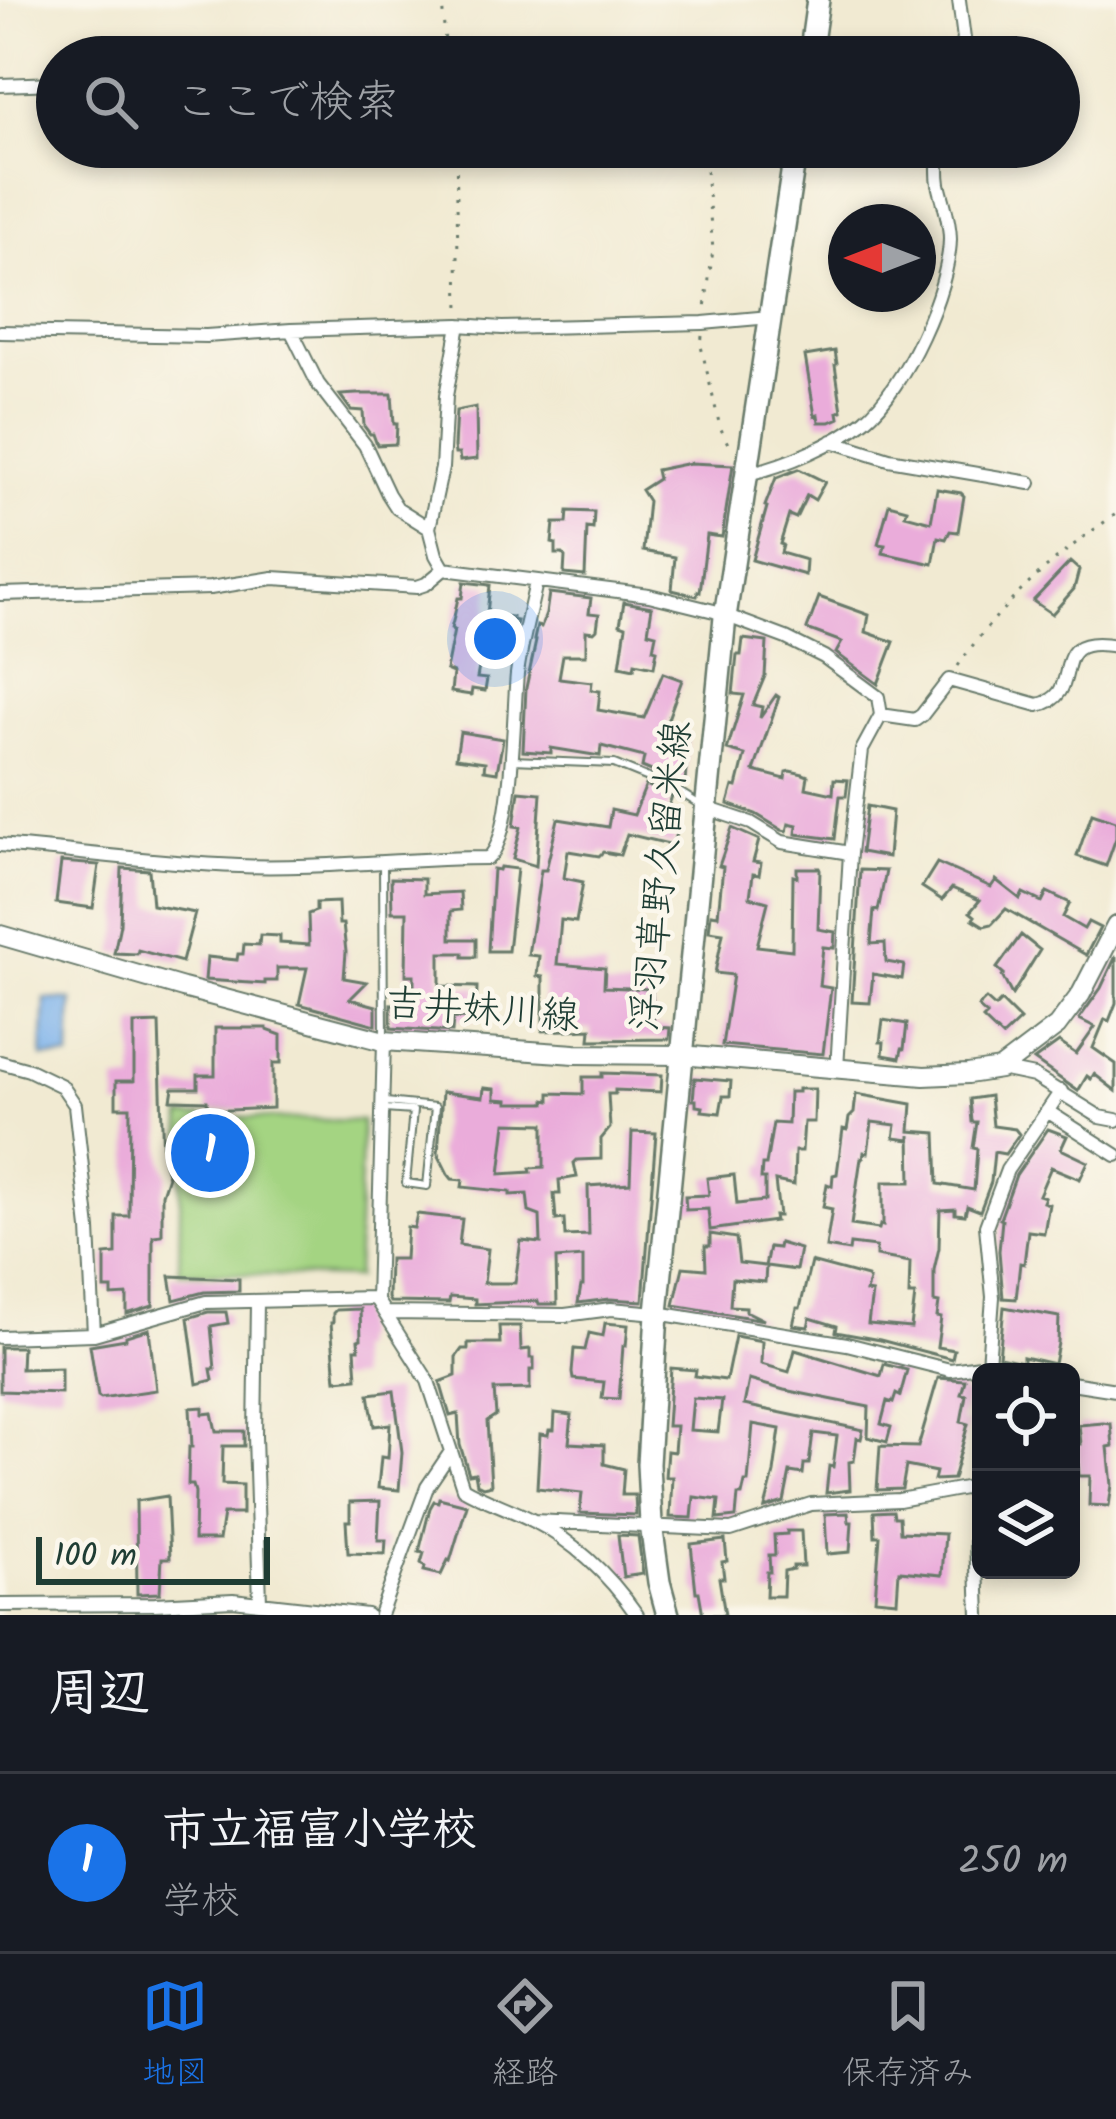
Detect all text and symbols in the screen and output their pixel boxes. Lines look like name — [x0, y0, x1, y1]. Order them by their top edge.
search box — [36, 36, 1080, 168]
text: ここで検索 — [174, 68, 399, 140]
icon: search — [78, 69, 144, 135]
north arrow — [828, 204, 936, 312]
your location — [465, 609, 525, 669]
street label: 浮羽草野久留米線 — [616, 718, 710, 1034]
street label: 吉井妹川線 — [383, 974, 581, 1050]
pin: 1 — [171, 1108, 249, 1198]
map controls — [972, 1363, 1080, 1579]
button: locate — [972, 1363, 1080, 1471]
button: layers — [972, 1471, 1080, 1579]
scale bar — [36, 1531, 270, 1584]
text: 100 m — [54, 1531, 137, 1584]
text: 周辺 — [48, 1655, 150, 1736]
text: 市立福富小学校 — [162, 1796, 477, 1868]
text: 1 — [81, 1832, 93, 1894]
text: 250 m — [958, 1832, 1068, 1894]
text: 学校 — [162, 1872, 240, 1934]
tab: 地図 — [142, 1973, 208, 2101]
tab: 経路 — [492, 1973, 558, 2101]
tab: 保存済み — [842, 1973, 974, 2101]

